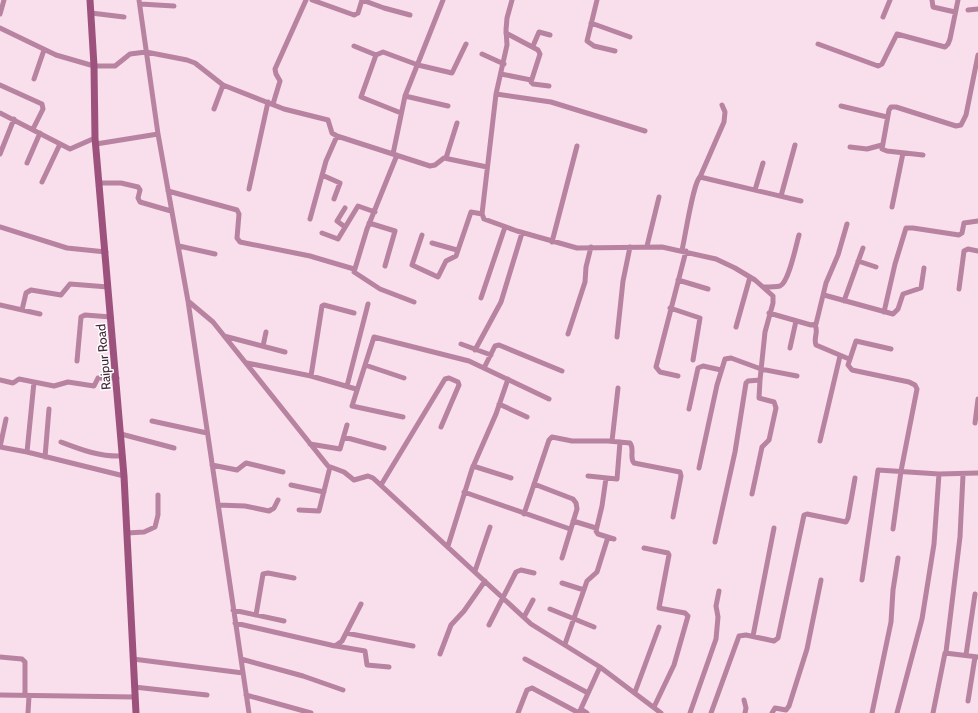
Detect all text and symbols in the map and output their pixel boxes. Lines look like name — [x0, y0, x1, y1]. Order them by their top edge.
street label: Raipur Road — [92, 323, 114, 391]

